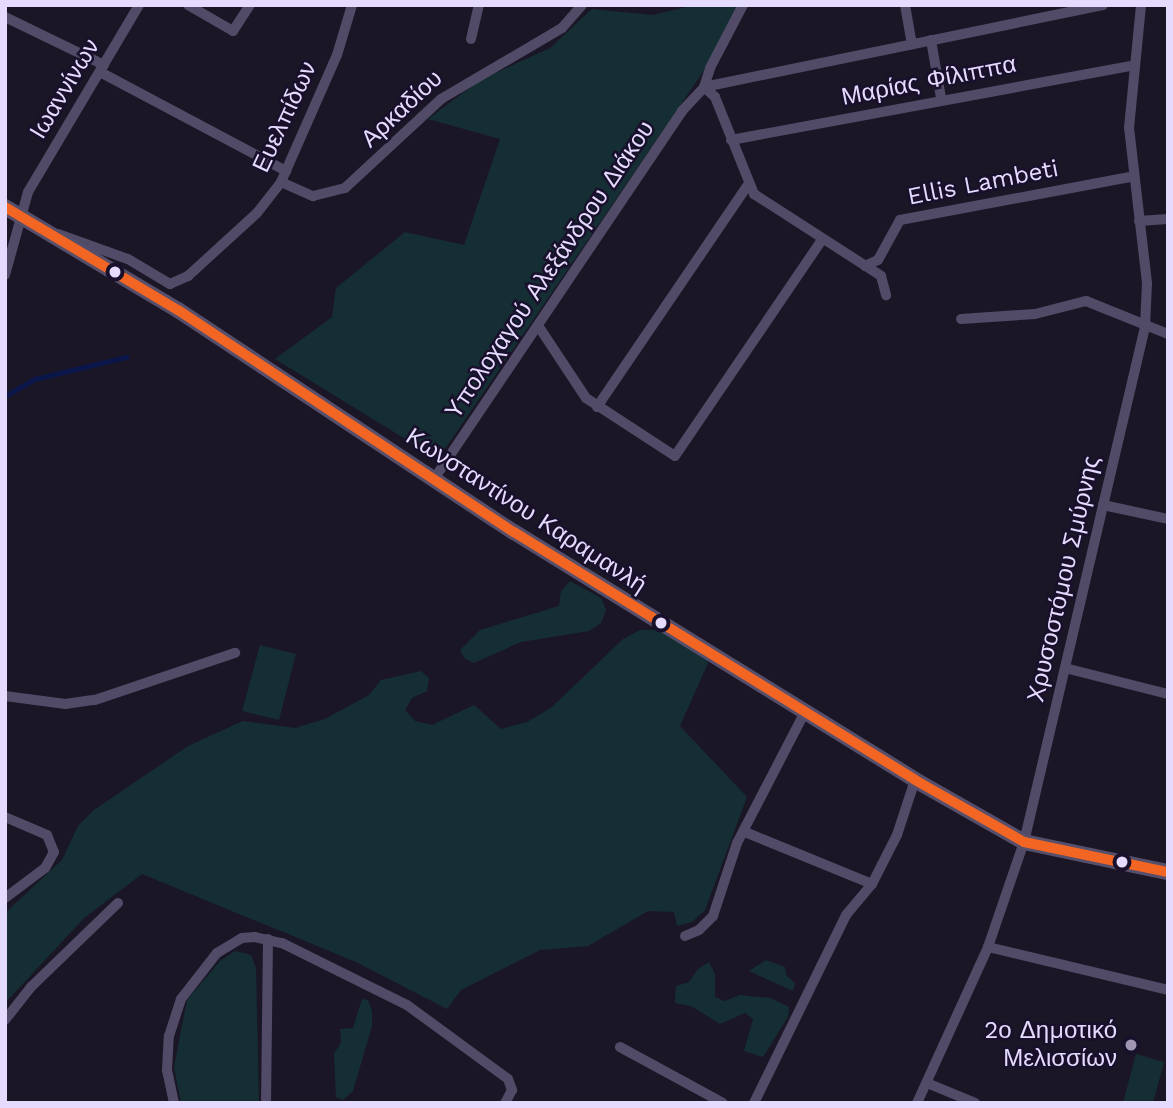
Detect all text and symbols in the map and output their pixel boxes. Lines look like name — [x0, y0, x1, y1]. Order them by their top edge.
street label: Ιωαννίνων — [24, 34, 106, 144]
street label: Μαρίας Φίλιππα — [839, 50, 1019, 112]
street label: Ευελπίδων — [247, 57, 323, 177]
street label: Αρκαδίου — [355, 64, 449, 154]
street label: Υπολοχαγού Αλεξάνδρου Διάκου — [439, 116, 661, 424]
street label: Ellis Lambeti — [905, 154, 1061, 212]
unlabelled marker — [108, 265, 122, 279]
street label: Κωνσταντίνου Καραμανλή — [400, 422, 652, 600]
street label: Χρυσοστόμου Σμύρνης — [1022, 453, 1106, 705]
unlabelled marker — [654, 616, 668, 630]
unlabelled marker — [1115, 855, 1129, 869]
place label: 2ο Δημοτικό Μελισσίων — [984, 1017, 1117, 1073]
marker: 2ο Δημοτικό Μελισσίων — [1123, 1037, 1139, 1053]

